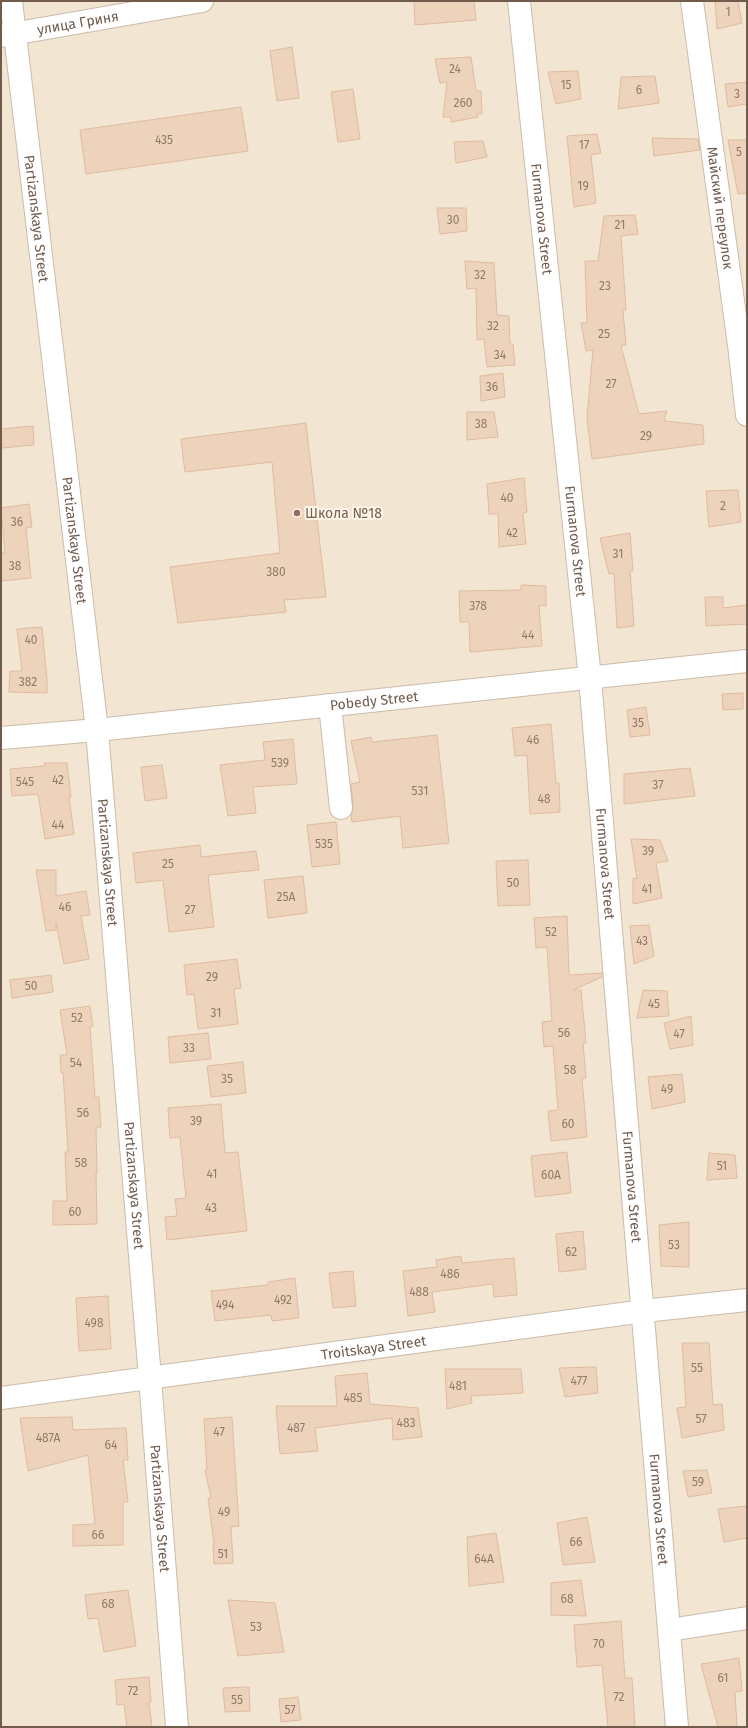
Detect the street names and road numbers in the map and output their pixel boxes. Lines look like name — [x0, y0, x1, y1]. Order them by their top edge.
street label: улица Гриня — [36, 7, 120, 38]
street label: Майский переулок — [704, 146, 737, 271]
street label: Partizanskaya Street — [21, 154, 53, 284]
street label: Furmanova Street — [528, 162, 556, 276]
street label: Partizanskaya Street — [59, 476, 91, 606]
street label: Furmanova Street — [561, 484, 590, 599]
street label: Pobedy Street — [329, 687, 420, 714]
street label: Partizanskaya Street — [94, 798, 122, 928]
street label: Furmanova Street — [592, 807, 619, 921]
street label: Partizanskaya Street — [121, 1121, 148, 1251]
street label: Furmanova Street — [619, 1130, 645, 1244]
street label: Troitskaya Street — [320, 1332, 428, 1363]
street label: Partizanskaya Street — [147, 1444, 174, 1574]
street label: Furmanova Street — [646, 1453, 672, 1567]

